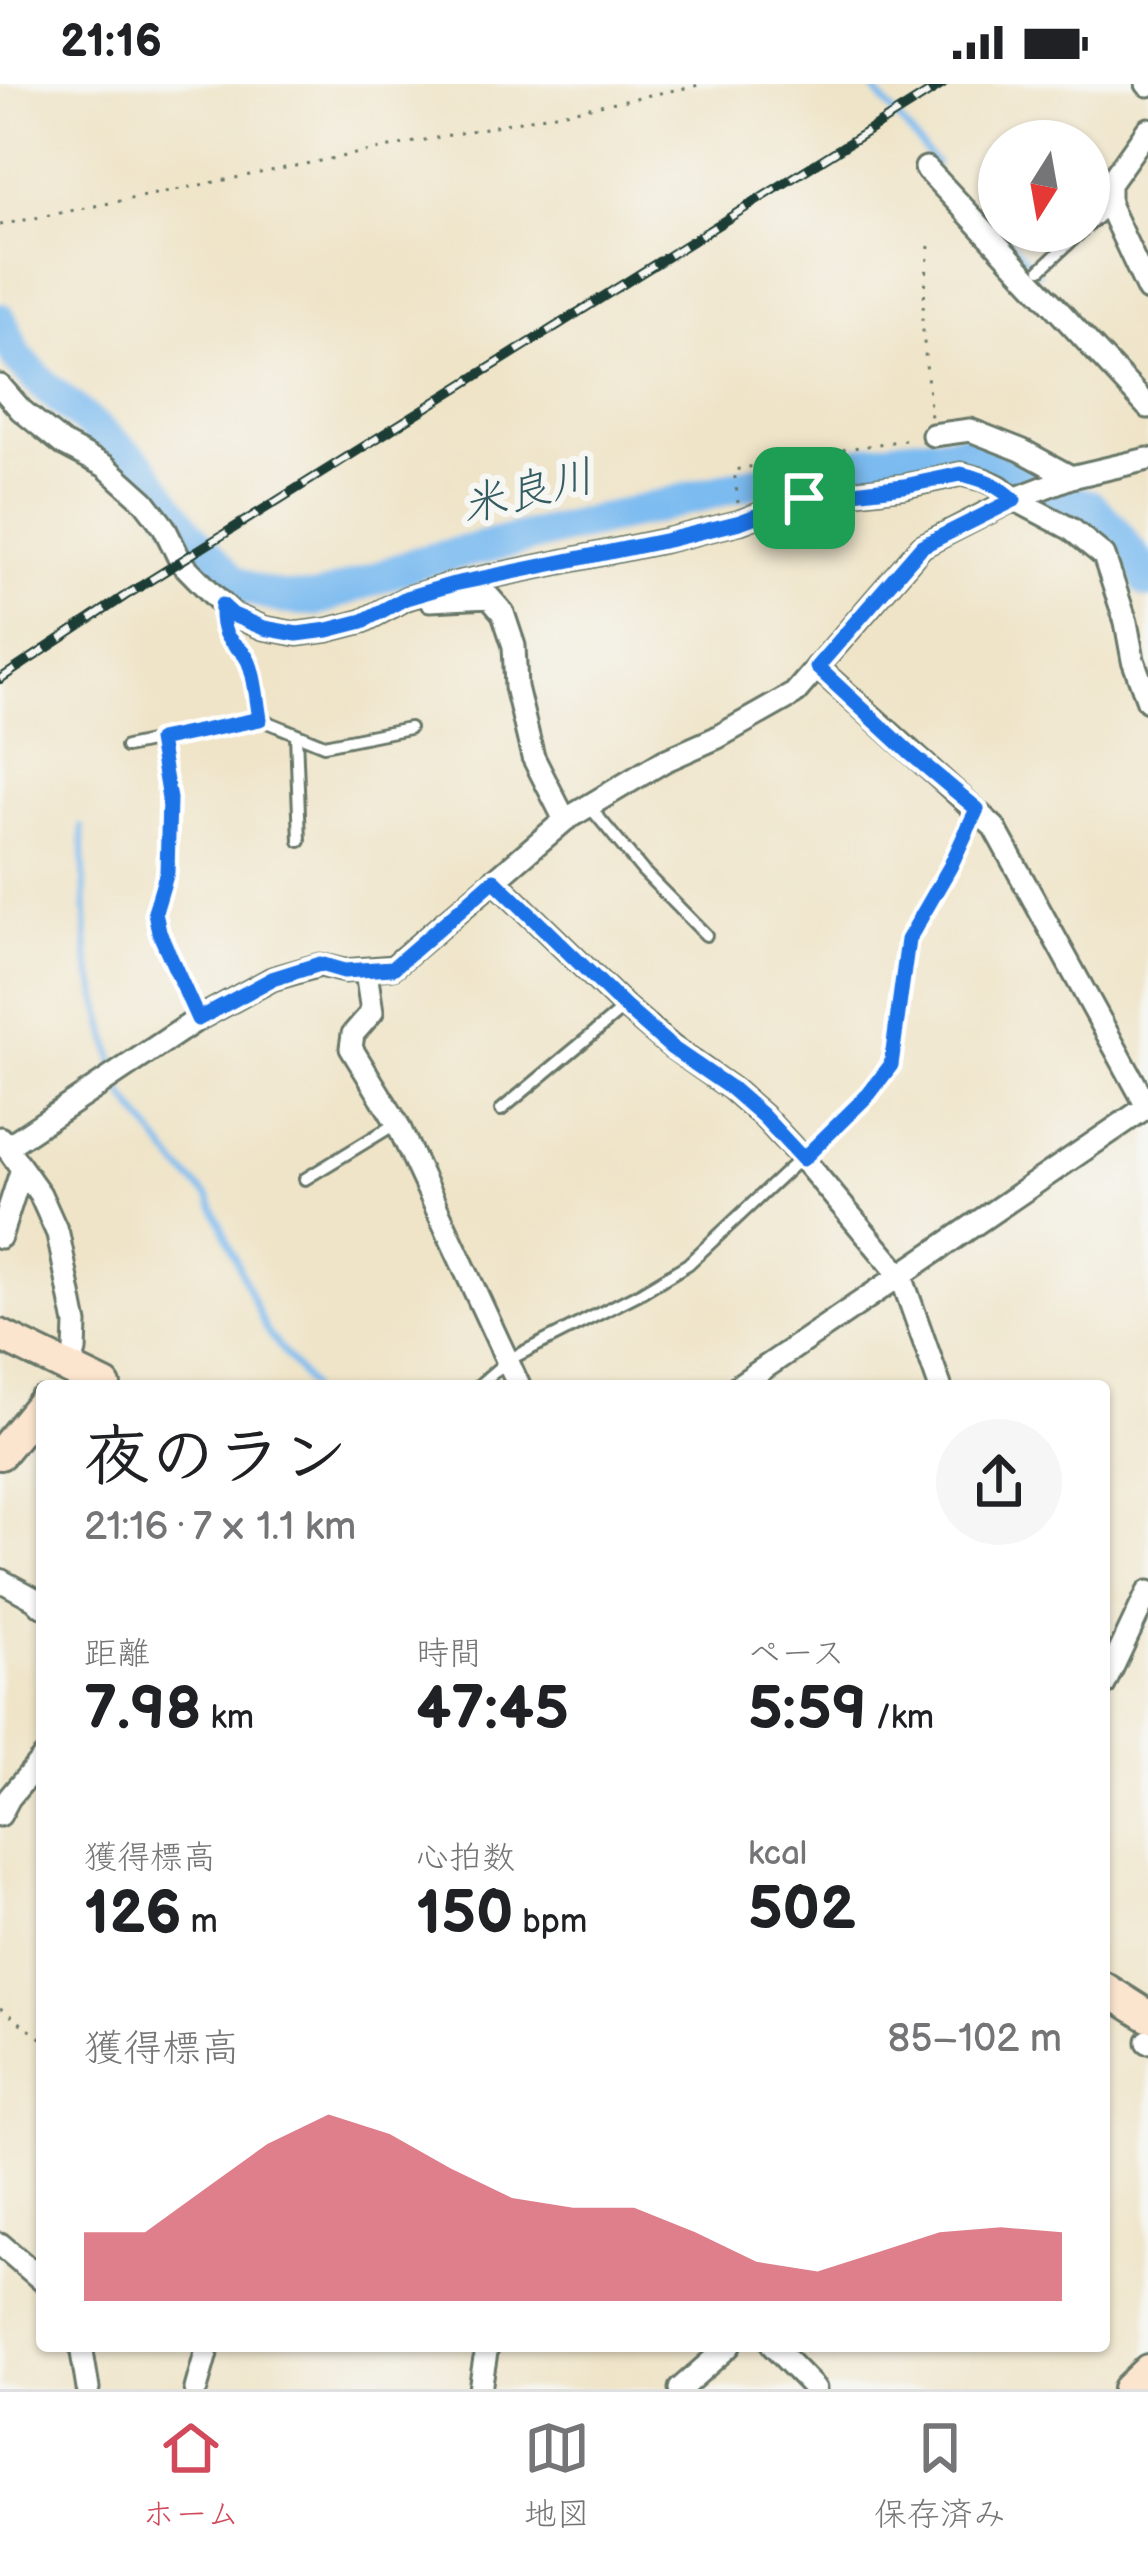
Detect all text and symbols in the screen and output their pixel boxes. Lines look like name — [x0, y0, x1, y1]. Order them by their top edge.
text: 21:16 — [60, 15, 162, 70]
north arrow — [978, 120, 1110, 252]
map controls — [978, 120, 1110, 252]
pin — [753, 447, 855, 549]
water label: 米良川 — [455, 449, 600, 535]
icon: arrive — [771, 465, 837, 531]
text: 夜のラン — [84, 1419, 348, 1498]
button: share — [936, 1419, 1062, 1545]
text: 21:16 · 7 × 1.1 km — [84, 1504, 356, 1551]
text: 距離 — [84, 1634, 150, 1674]
text: 時間 — [416, 1634, 482, 1674]
text: ペース — [748, 1634, 845, 1674]
text: 7.98 — [84, 1674, 202, 1746]
text: 47:45 — [416, 1674, 569, 1746]
text: 5:59 — [748, 1674, 867, 1746]
text: km — [202, 1698, 254, 1738]
text: /km — [867, 1698, 934, 1738]
text: kcal — [748, 1834, 807, 1874]
text: 獲得標高 — [84, 1838, 216, 1878]
text: 心拍数 — [416, 1838, 515, 1878]
text: 502 — [748, 1874, 856, 1946]
text: 126 — [84, 1878, 182, 1950]
text: 150 — [416, 1878, 513, 1950]
text: m — [182, 1902, 218, 1942]
text: bpm — [513, 1902, 587, 1942]
text: 85–102 m — [887, 2016, 1062, 2063]
text: 獲得標高 — [84, 2026, 240, 2073]
tab: ホーム — [142, 2415, 240, 2535]
tab: 地図 — [524, 2415, 590, 2535]
tab: 保存済み — [874, 2415, 1006, 2535]

